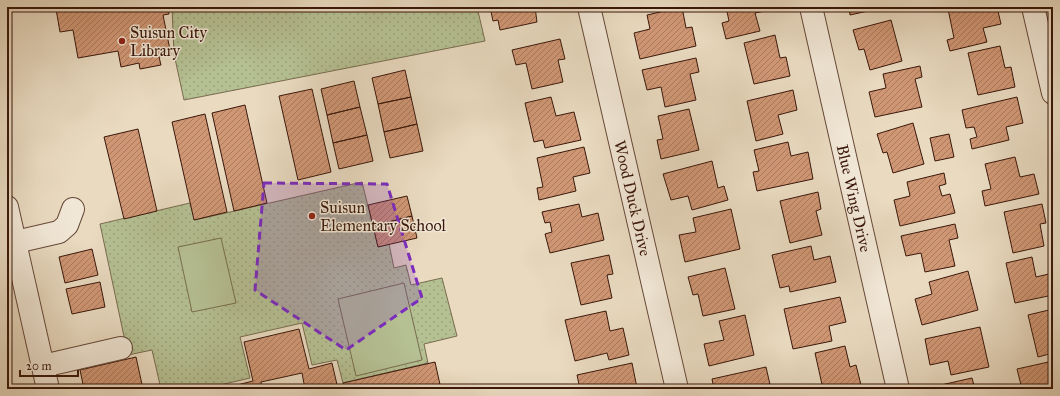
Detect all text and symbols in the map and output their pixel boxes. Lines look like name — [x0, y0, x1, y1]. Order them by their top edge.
place label: Suisun City Library — [130, 23, 207, 60]
marker: Suisun City Library — [117, 36, 127, 46]
street label: Wood Duck Drive — [610, 138, 655, 258]
street label: Blue Wing Drive — [833, 143, 876, 254]
place label: Suisun Elementary School — [320, 198, 446, 235]
marker: Suisun Elementary School — [307, 211, 317, 221]
scale bar — [20, 352, 78, 378]
text: 20 m — [26, 359, 52, 373]

